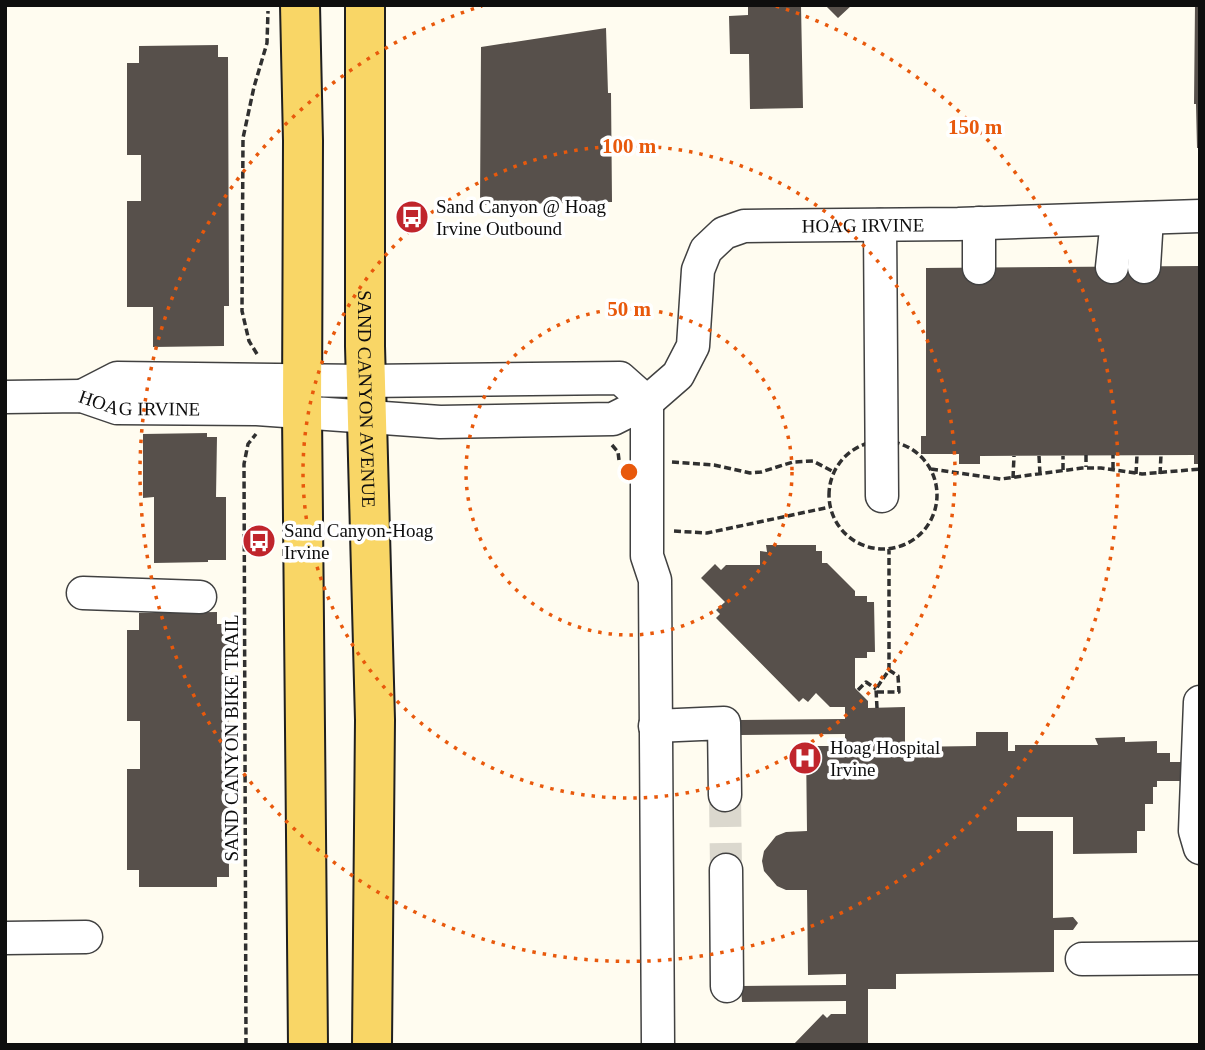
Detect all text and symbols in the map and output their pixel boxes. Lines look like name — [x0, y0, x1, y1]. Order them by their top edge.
text: 150 m — [948, 115, 1003, 139]
text: 100 m — [602, 134, 657, 158]
place label: Sand Canyon @ Hoag Irvine Outbound — [436, 196, 607, 239]
bus stop icon: Sand Canyon @ Hoag Irvine Outbound — [393, 198, 431, 236]
street label: HOAG IRVINE — [802, 214, 924, 236]
street label: SAND CANYON AVENUE — [354, 290, 379, 508]
text: 50 m — [607, 297, 651, 321]
street label: HOAG IRVINE — [76, 386, 200, 420]
centre of rings — [617, 460, 641, 484]
place label: Sand Canyon-Hoag Irvine — [284, 520, 434, 563]
bus stop icon: Sand Canyon-Hoag Irvine — [240, 522, 278, 560]
street label: SAND CANYON BIKE TRAIL — [221, 614, 242, 862]
place label: Hoag Hospital Irvine — [830, 737, 940, 780]
hospital icon: Hoag Hospital Irvine — [786, 739, 824, 777]

